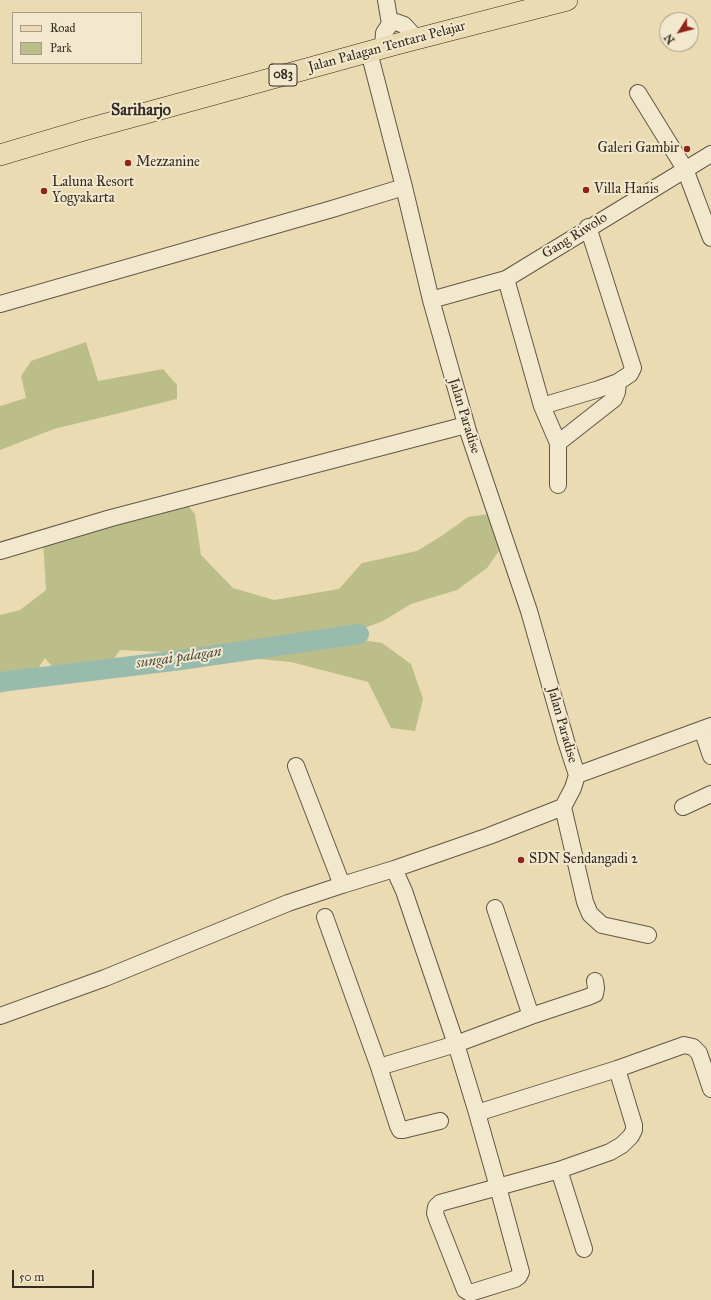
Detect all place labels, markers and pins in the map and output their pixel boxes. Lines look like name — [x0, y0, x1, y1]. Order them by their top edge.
place label: Galeri Gambir — [597, 141, 679, 157]
marker: Galeri Gambir — [682, 144, 692, 154]
place label: Mezzanine — [136, 155, 200, 171]
marker: Mezzanine — [123, 158, 133, 168]
place label: Laluna Resort Yogyakarta — [52, 175, 134, 208]
place label: Villa Hanis — [594, 182, 659, 198]
marker: Villa Hanis — [581, 185, 591, 195]
marker: Laluna Resort Yogyakarta — [39, 186, 49, 196]
place label: SDN Sendangadi 2 — [529, 852, 638, 868]
marker: SDN Sendangadi 2 — [516, 855, 526, 865]

